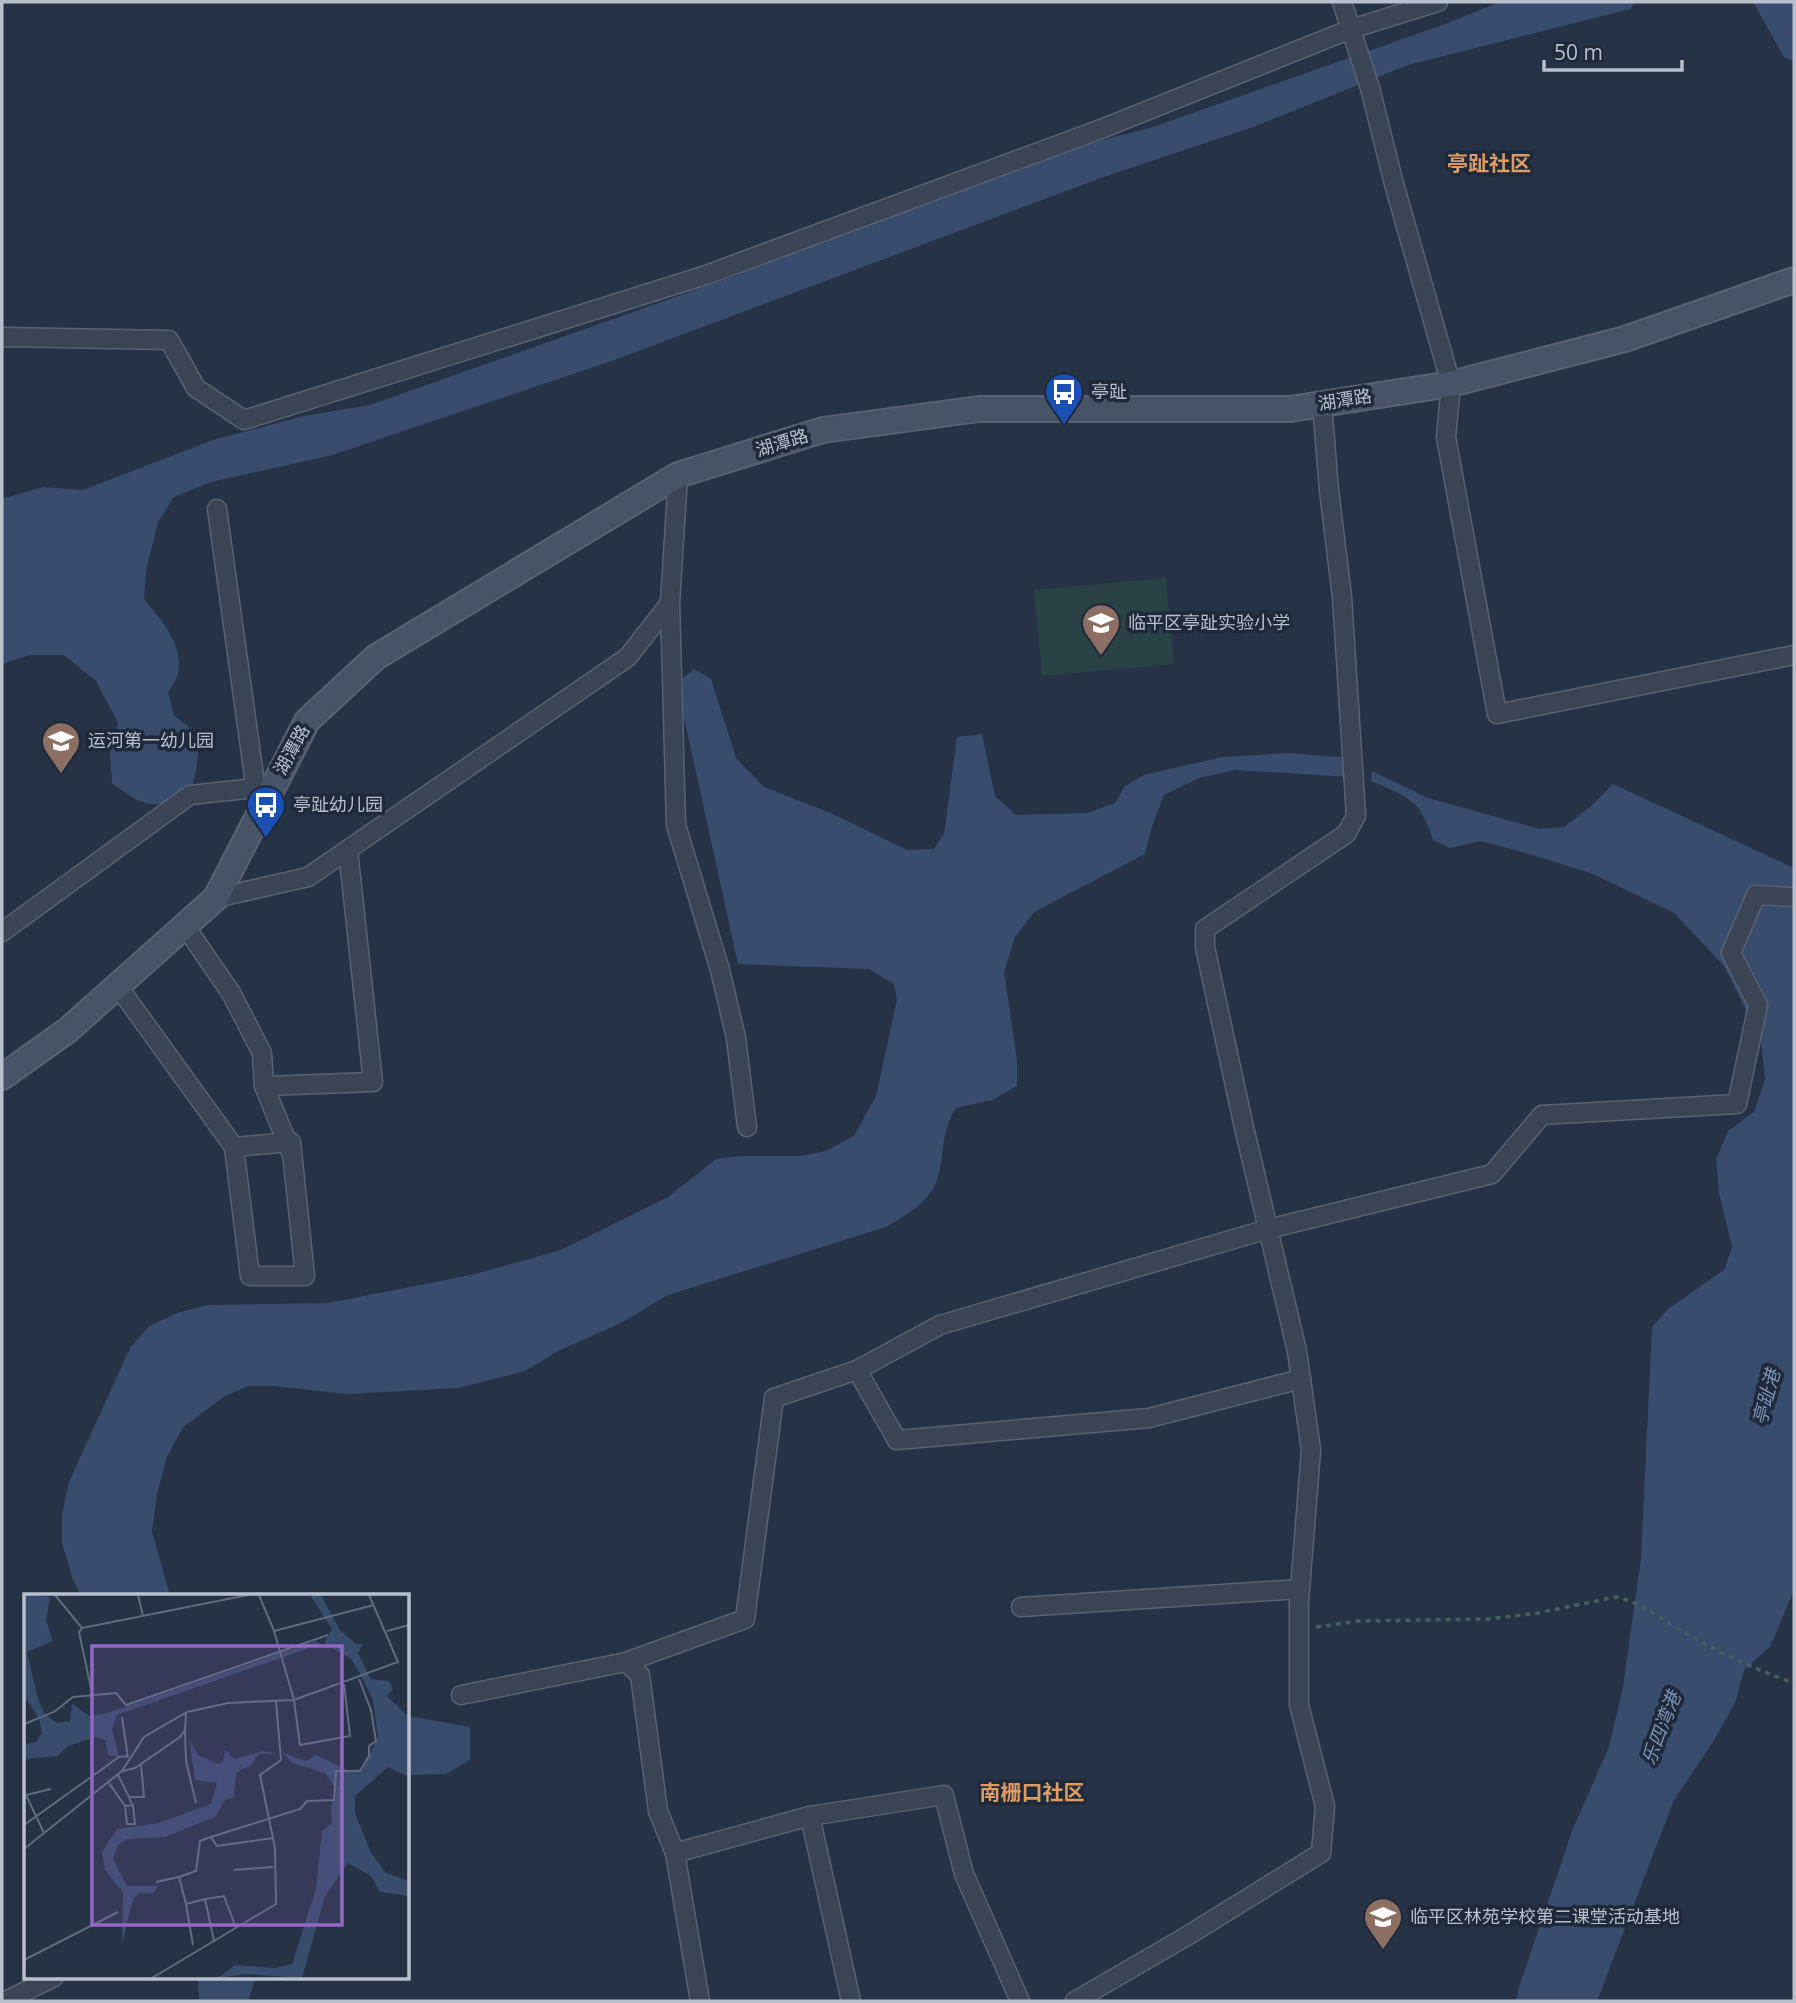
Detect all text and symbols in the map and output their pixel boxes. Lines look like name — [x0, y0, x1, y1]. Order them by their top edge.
scale bar — [1544, 28, 1682, 72]
text: 50 m — [1554, 38, 1603, 66]
district label: 亭趾社区 — [1447, 149, 1531, 177]
bus stop icon: 亭趾 — [1043, 371, 1085, 426]
place label: 亭趾 — [1091, 379, 1127, 403]
street label: 湖潭路 — [1316, 383, 1373, 415]
street label: 湖潭路 — [752, 423, 811, 461]
school or university icon: 临平区亭趾实验小学 — [1080, 602, 1122, 657]
place label: 临平区亭趾实验小学 — [1128, 610, 1290, 634]
school or university icon: 运河第一幼儿园 — [40, 720, 82, 775]
street label: 湖潭路 — [268, 720, 315, 779]
place label: 运河第一幼儿园 — [88, 728, 214, 752]
bus stop icon: 亭趾幼儿园 — [245, 784, 287, 839]
place label: 亭趾幼儿园 — [293, 792, 383, 816]
water label: 亭趾港 — [1746, 1363, 1787, 1428]
inset map — [24, 1594, 410, 1979]
water label: 乐四湾港 — [1635, 1685, 1688, 1768]
district label: 南栅口社区 — [980, 1778, 1085, 1806]
school or university icon: 临平区林苑学校第二课堂活动基地 — [1362, 1896, 1404, 1951]
place label: 临平区林苑学校第二课堂活动基地 — [1410, 1904, 1680, 1928]

